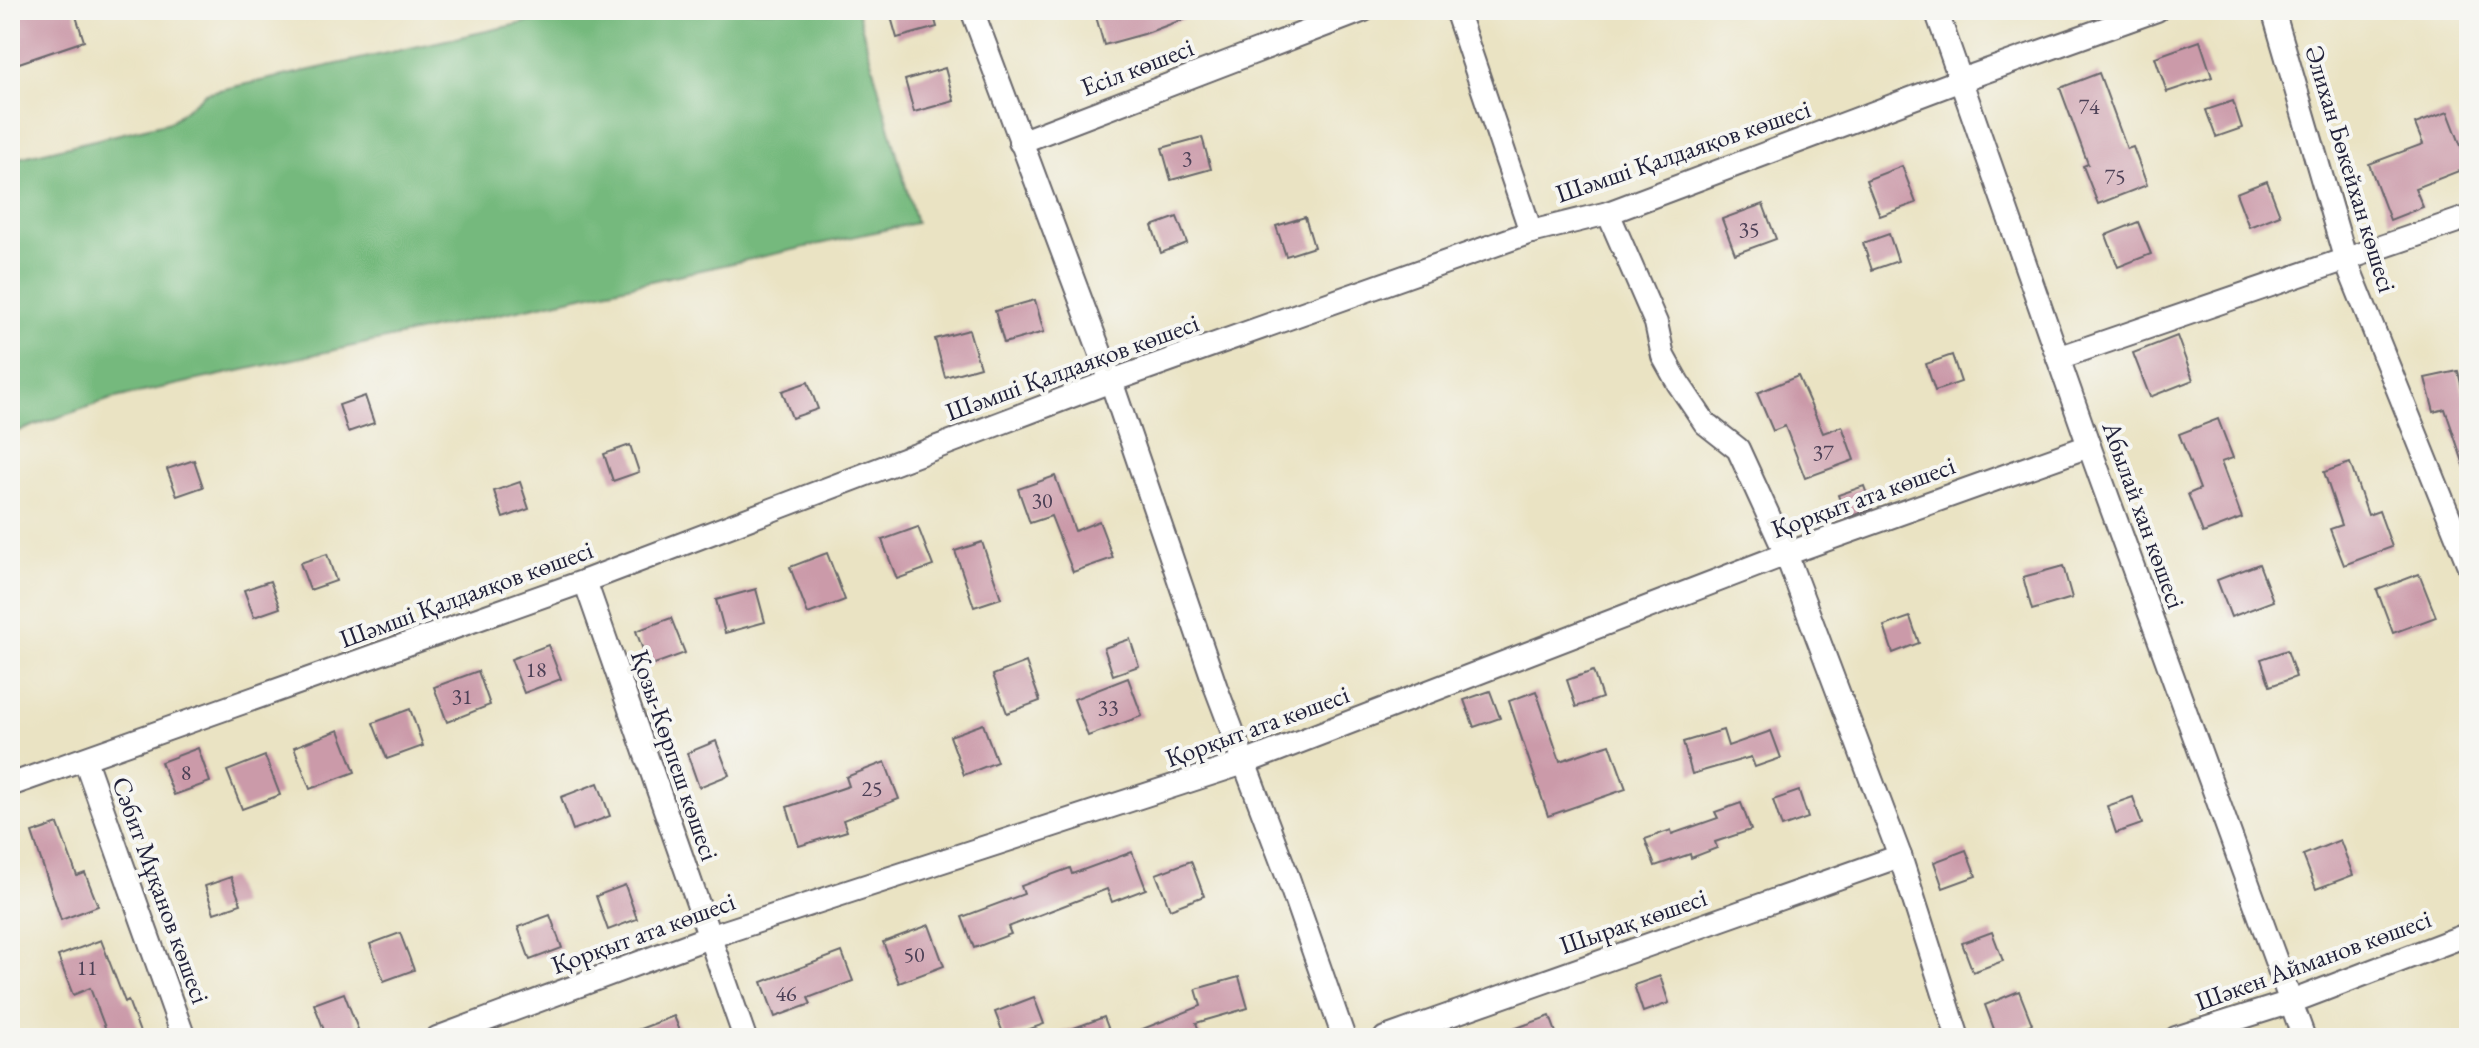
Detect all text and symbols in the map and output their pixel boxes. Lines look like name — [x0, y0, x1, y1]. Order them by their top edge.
street label: Есіл көшесі — [1076, 30, 1198, 104]
street label: Әлихан Бөкейхан көшесі — [2297, 42, 2405, 296]
street label: Шәмші Қалдаяқов көшесі — [1551, 91, 1815, 211]
house number: 74 — [2078, 92, 2100, 121]
house number: 3 — [1182, 144, 1192, 173]
house number: 75 — [2104, 162, 2126, 191]
house number: 35 — [1738, 215, 1760, 244]
street label: Шәмші Қалдаяқов көшесі — [941, 305, 1203, 429]
street label: Абылай хан көшесі — [2094, 416, 2194, 613]
house number: 37 — [1812, 438, 1834, 467]
street label: Қорқыт ата көшесі — [1766, 448, 1960, 546]
house number: 30 — [1031, 486, 1053, 515]
street label: Шәмші Қалдаяқов көшесі — [335, 532, 597, 656]
street label: Қозы-Көрпеш көшесі — [623, 645, 727, 865]
house number: 18 — [525, 655, 547, 684]
street label: Қорқыт ата көшесі — [1160, 677, 1354, 775]
house number: 31 — [451, 682, 473, 711]
house number: 33 — [1097, 693, 1119, 722]
house number: 8 — [181, 758, 191, 787]
street label: Сәбит Мұқанов көшесі — [104, 772, 218, 1008]
house number: 25 — [861, 774, 883, 803]
street label: Шырақ көшесі — [1555, 880, 1711, 962]
street label: Қорқыт ата көшесі — [546, 884, 740, 982]
street label: Шәкен Айманов көшесі — [2190, 901, 2436, 1019]
house number: 50 — [903, 940, 925, 969]
house number: 11 — [76, 953, 98, 982]
house number: 46 — [775, 979, 797, 1008]

